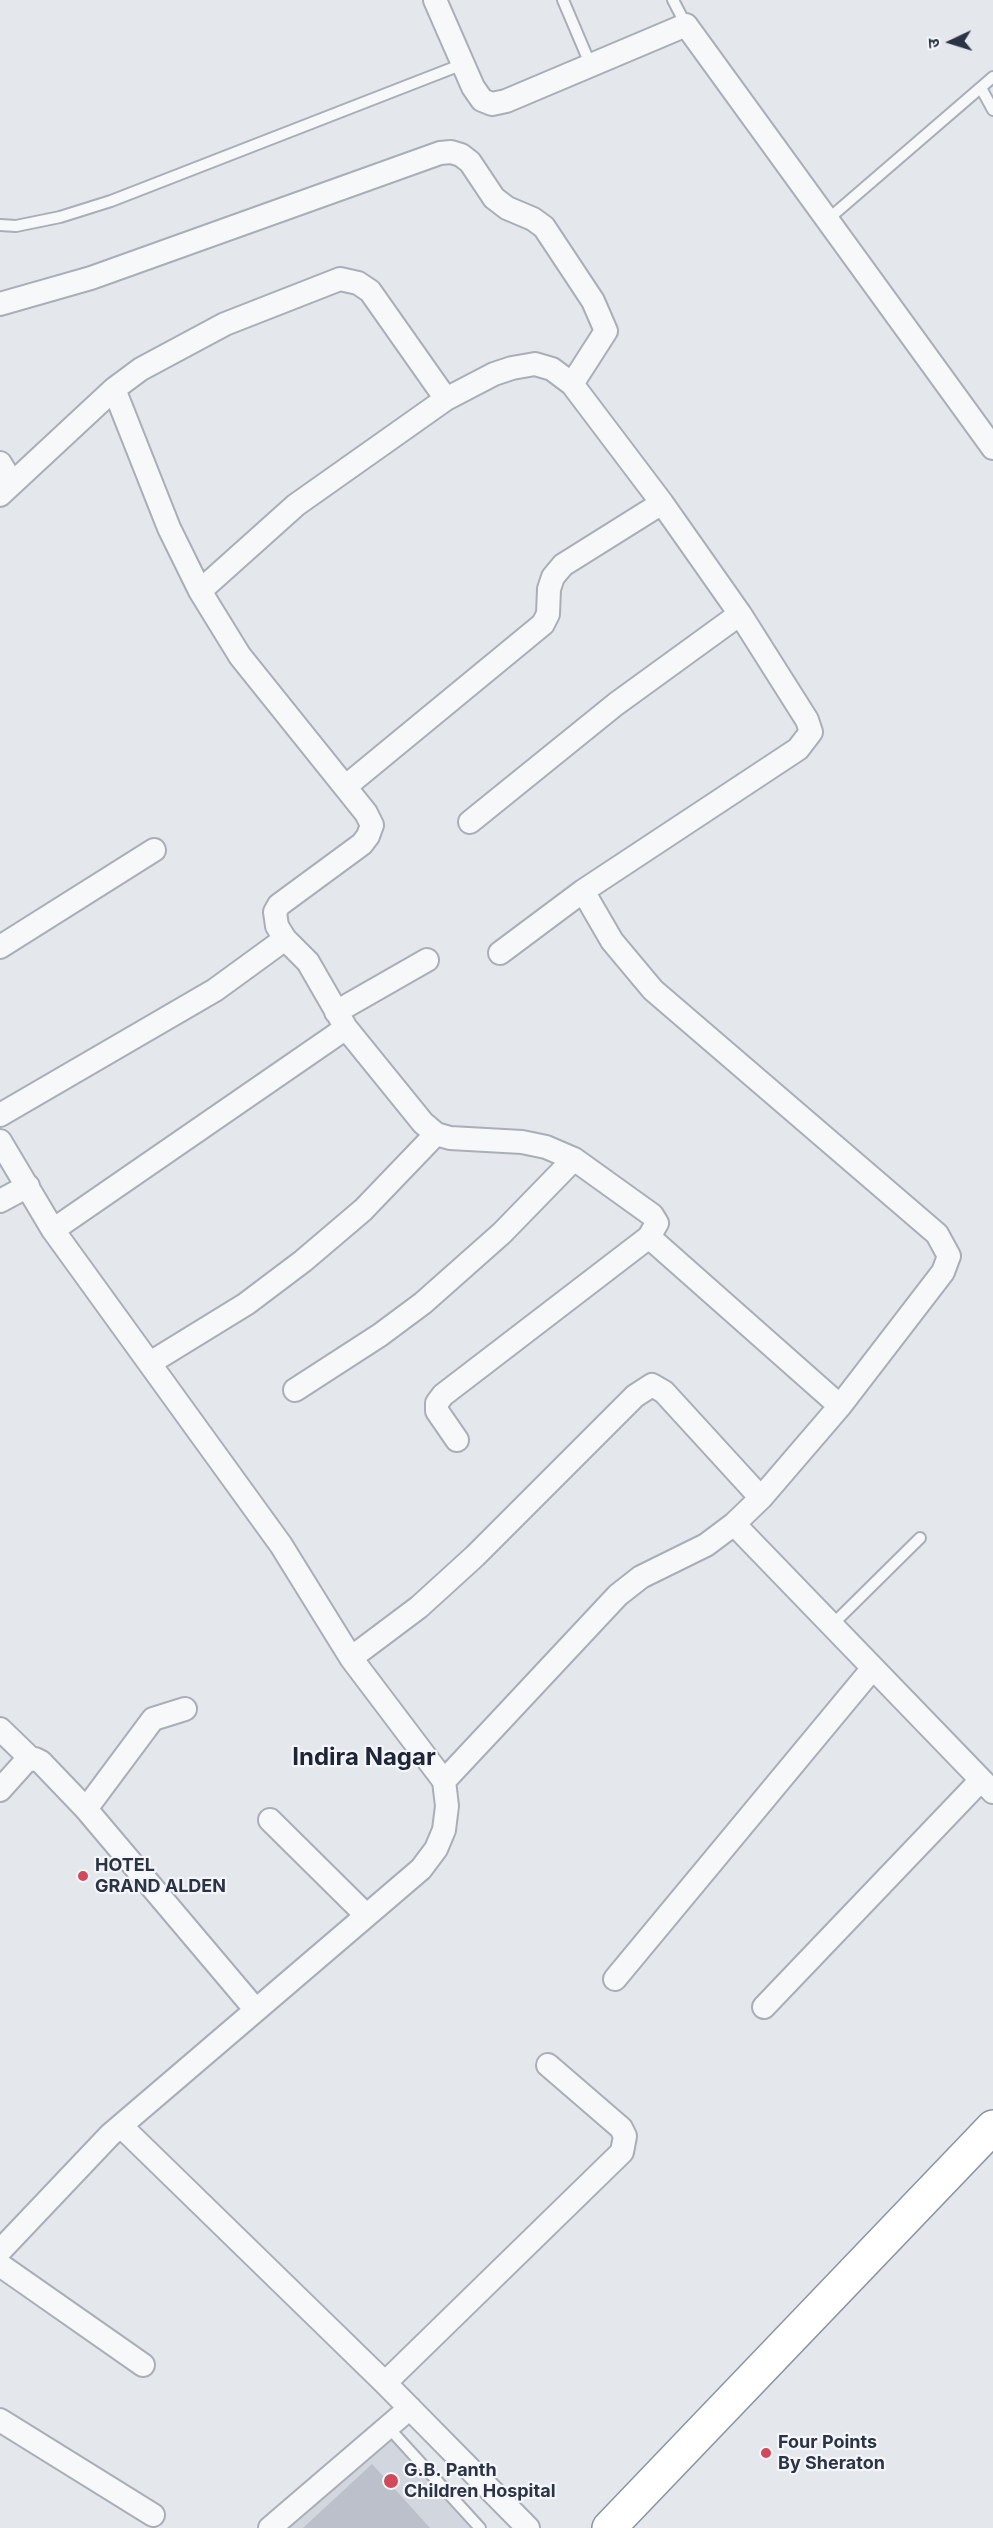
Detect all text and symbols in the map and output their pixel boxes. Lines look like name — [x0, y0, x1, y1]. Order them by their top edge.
north arrow — [921, 12, 981, 72]
text: उ — [923, 38, 943, 49]
district label: Indira Nagar — [292, 1744, 436, 1772]
place label: HOTEL GRAND ALDEN — [95, 1855, 226, 1898]
marker: HOTEL GRAND ALDEN — [76, 1869, 90, 1883]
place label: Four Points By Sheraton — [778, 2432, 885, 2474]
marker: Four Points By Sheraton — [759, 2446, 773, 2460]
place label: G.B. Panth Children Hospital — [404, 2460, 556, 2502]
marker: G.B. Panth Children Hospital — [382, 2472, 400, 2490]

